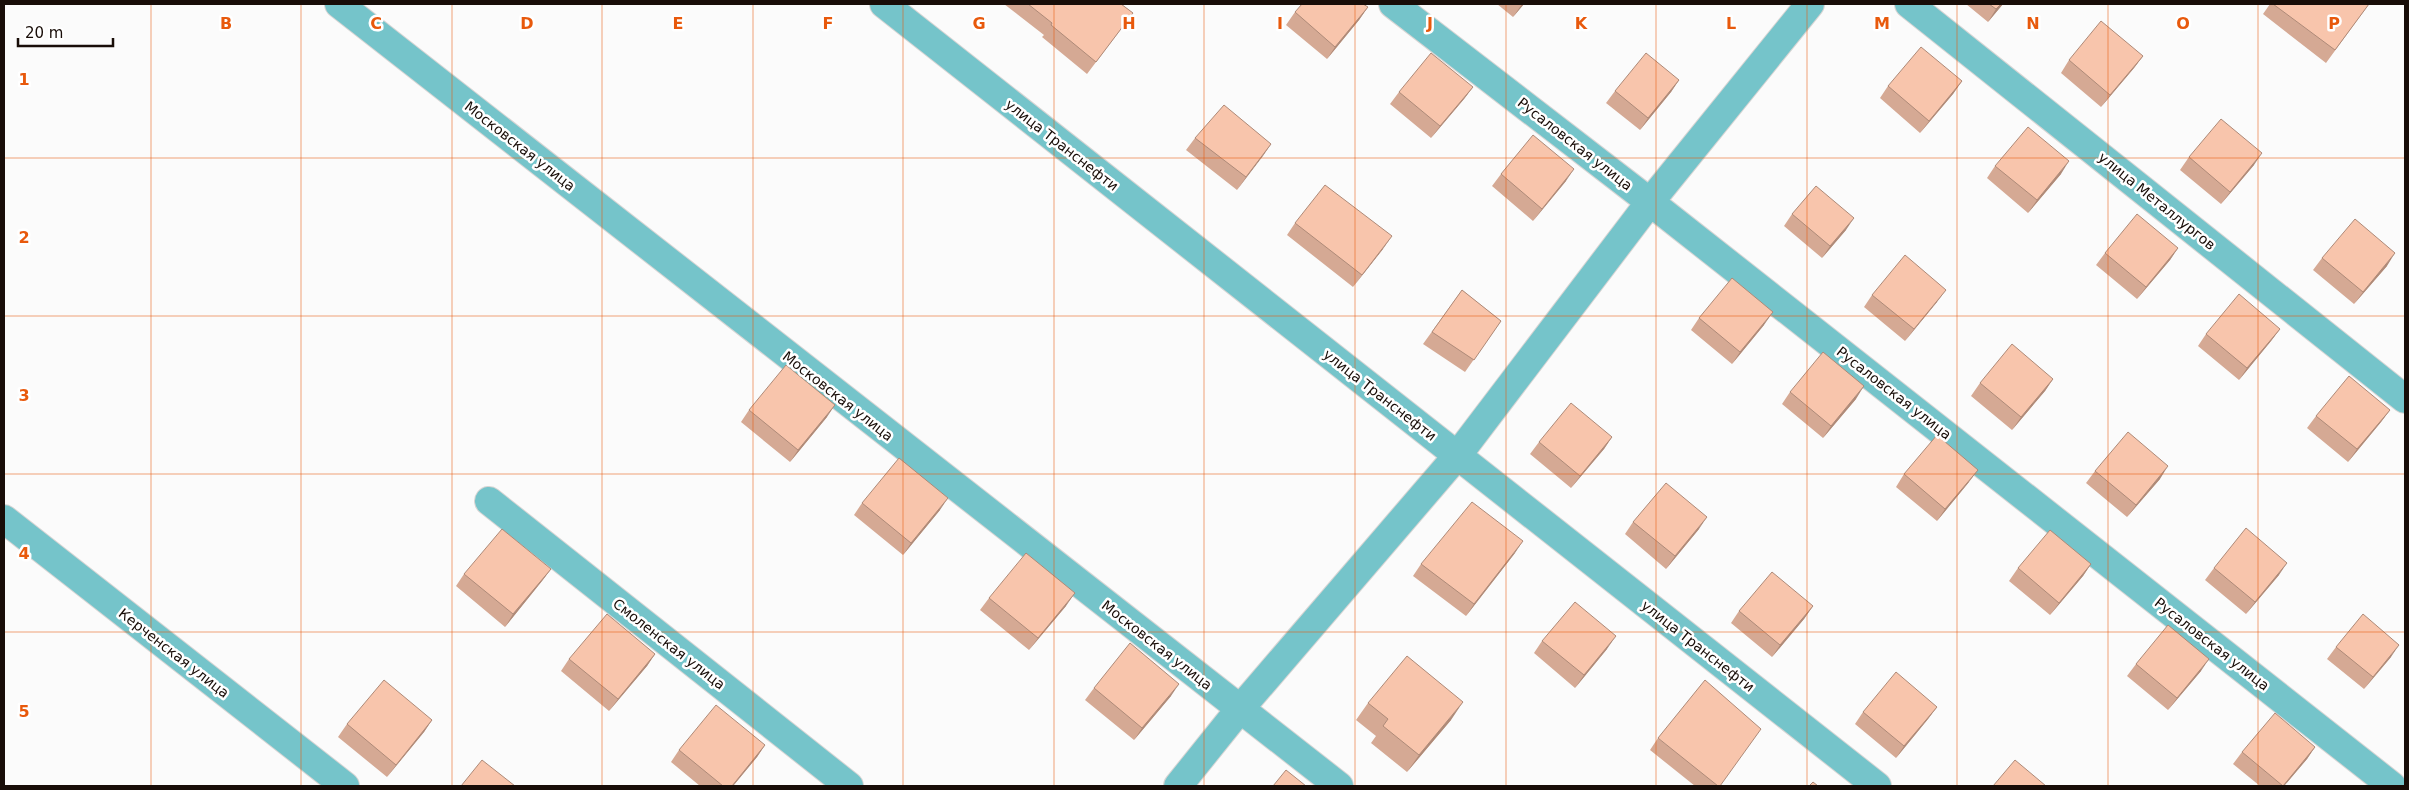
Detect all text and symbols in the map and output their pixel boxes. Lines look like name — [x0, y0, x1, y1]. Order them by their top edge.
text: B — [220, 14, 232, 33]
text: C — [370, 14, 382, 33]
text: D — [520, 14, 534, 33]
text: E — [673, 14, 683, 33]
text: F — [823, 14, 833, 33]
text: G — [972, 14, 986, 33]
text: H — [1122, 14, 1136, 33]
text: I — [1277, 14, 1283, 33]
text: J — [1426, 14, 1433, 33]
text: K — [1575, 14, 1588, 33]
text: L — [1726, 14, 1736, 33]
text: M — [1874, 14, 1890, 33]
text: N — [2026, 14, 2040, 33]
text: O — [2176, 14, 2190, 33]
text: P — [2328, 14, 2340, 33]
scale bar — [18, 15, 112, 47]
text: 20 m — [25, 24, 63, 42]
text: 1 — [18, 70, 30, 89]
street label: Русаловская улица — [1515, 94, 1635, 194]
street label: улица Транснефти — [1002, 96, 1122, 194]
street label: Московская улица — [462, 98, 578, 194]
street label: улица Металлургов — [2095, 149, 2219, 253]
text: 2 — [18, 228, 30, 247]
street label: Русаловская улица — [1834, 343, 1954, 443]
street label: улица Транснефти — [1320, 346, 1440, 444]
street label: Московская улица — [780, 348, 896, 444]
text: 3 — [18, 386, 30, 405]
text: 4 — [18, 544, 30, 563]
street label: Русаловская улица — [2152, 594, 2272, 694]
street label: Смоленская улица — [610, 595, 728, 693]
street label: Московская улица — [1099, 597, 1215, 693]
street label: улица Транснефти — [1638, 597, 1758, 695]
street label: Керченская улица — [116, 605, 232, 701]
text: 5 — [18, 702, 30, 721]

